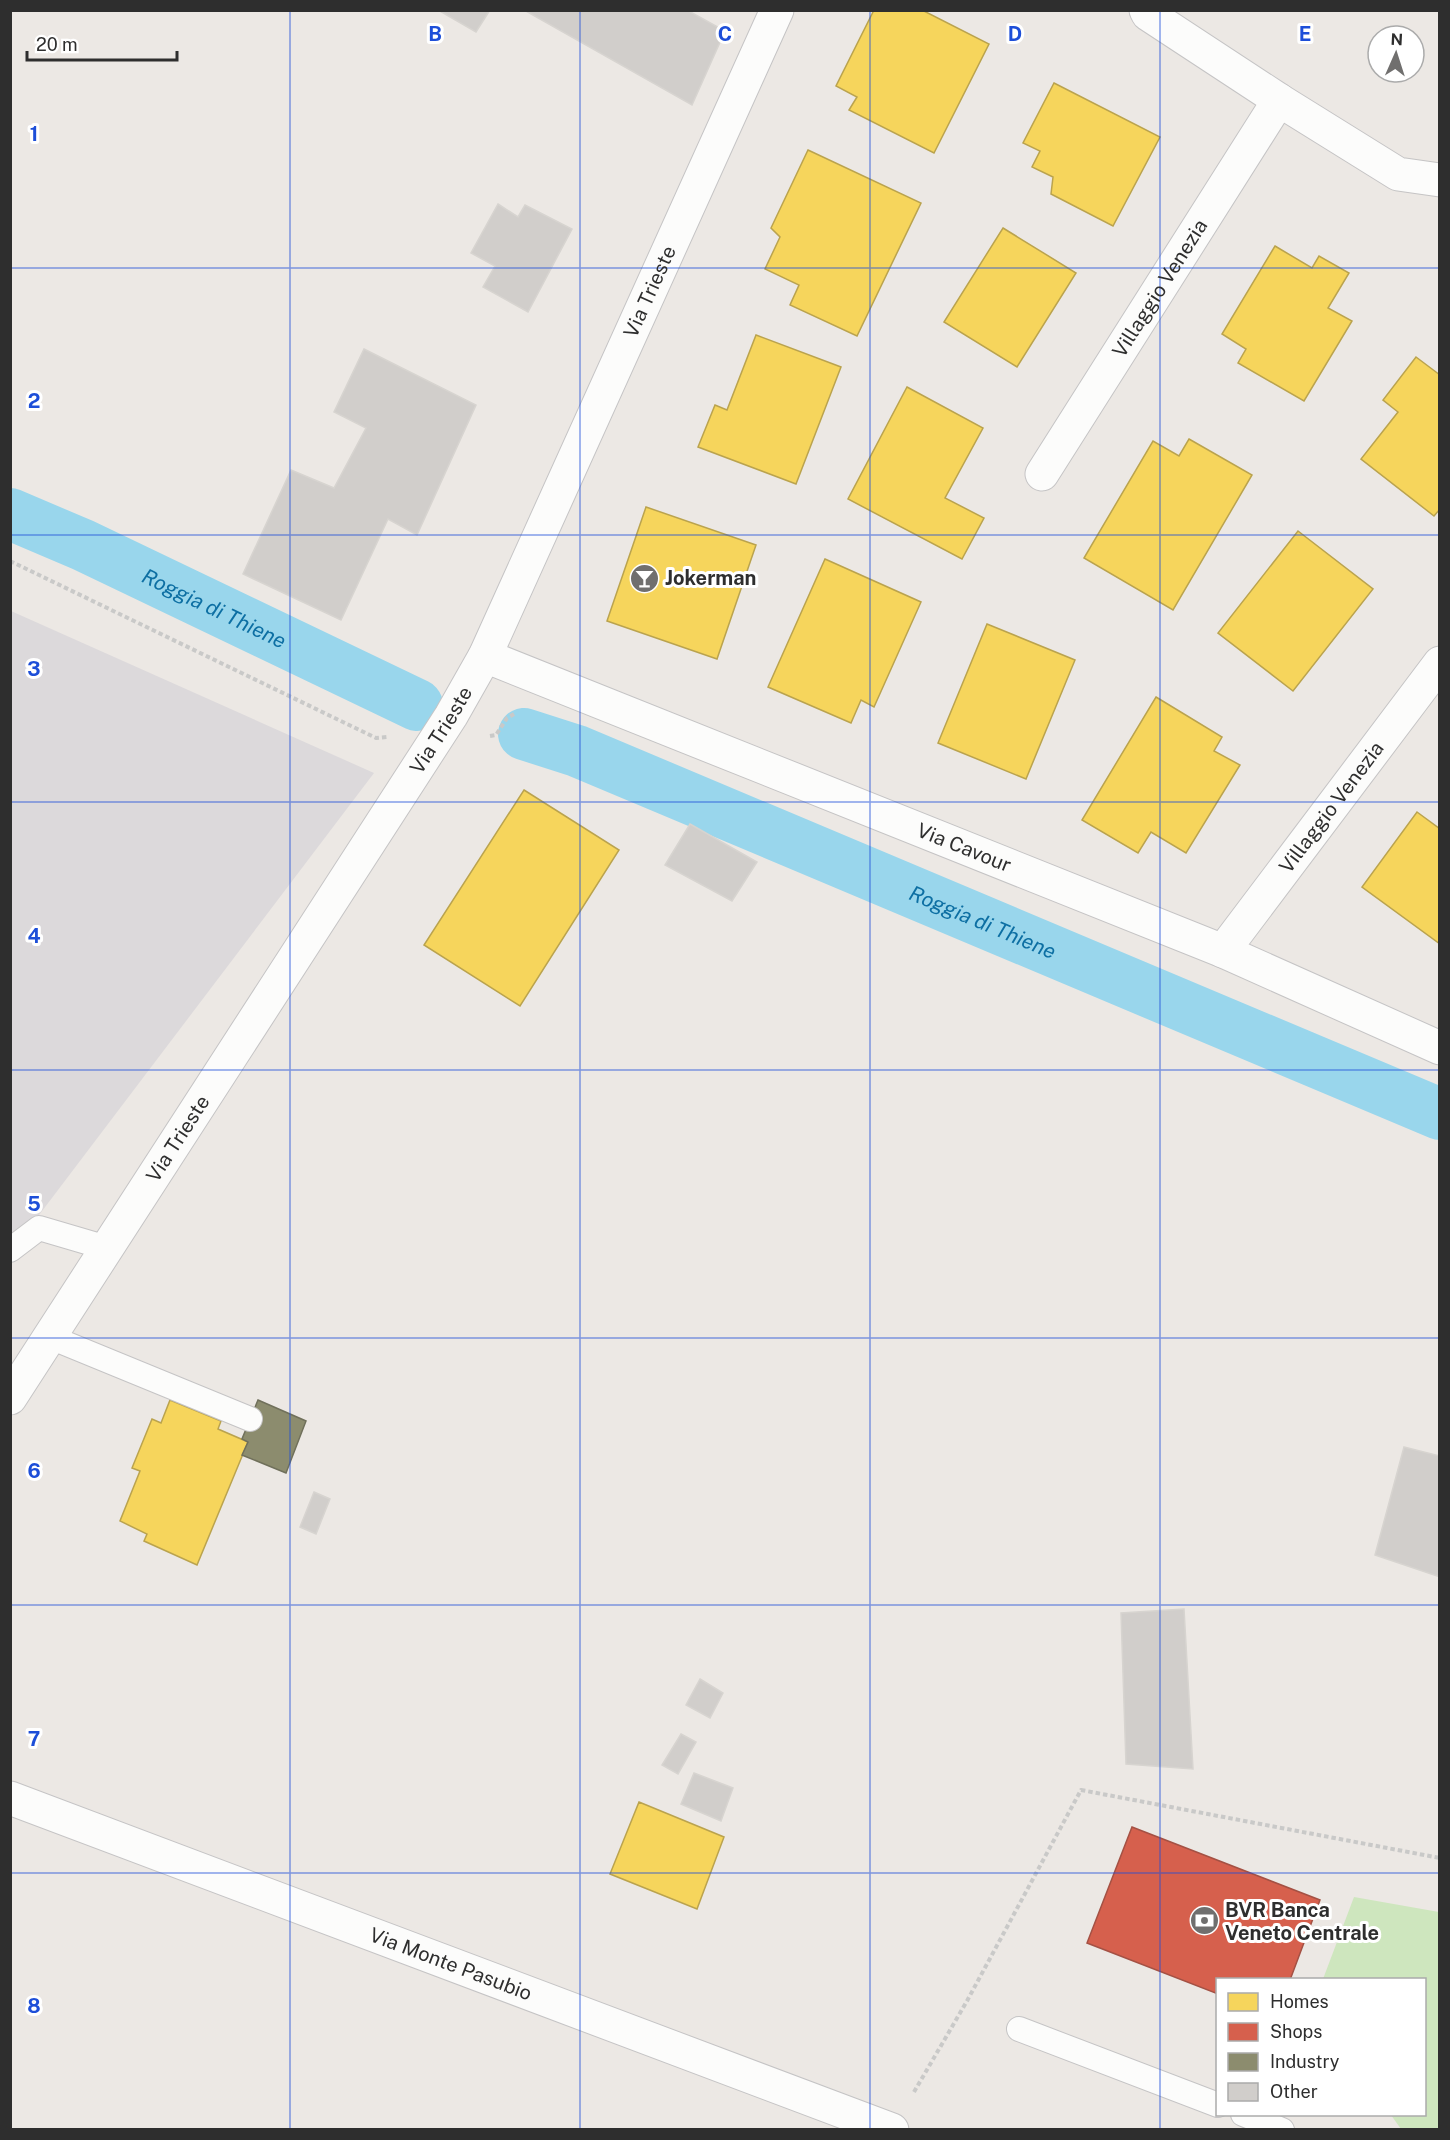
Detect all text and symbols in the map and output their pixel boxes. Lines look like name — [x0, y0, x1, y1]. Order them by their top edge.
text: B — [428, 22, 442, 46]
text: C — [718, 22, 732, 46]
text: D — [1008, 22, 1022, 46]
text: E — [1299, 22, 1311, 46]
scale bar — [27, 24, 177, 62]
north arrow — [1366, 24, 1426, 84]
text: N — [1390, 30, 1404, 49]
text: 20 m — [36, 34, 78, 55]
text: 1 — [30, 122, 38, 146]
street label: Villaggio Venezia — [1107, 215, 1212, 362]
street label: Via Trieste — [619, 242, 681, 341]
text: 2 — [28, 389, 40, 413]
bar icon: Jokerman — [628, 562, 660, 594]
water label: Roggia di Thiene — [138, 563, 290, 653]
place label: Jokerman — [665, 566, 756, 590]
text: 3 — [27, 657, 41, 681]
street label: Via Trieste — [405, 682, 477, 778]
street label: Villaggio Venezia — [1274, 737, 1389, 878]
street label: Via Cavour — [914, 818, 1015, 877]
water label: Roggia di Thiene — [906, 880, 1060, 964]
text: 4 — [27, 924, 41, 948]
street label: Via Trieste — [141, 1091, 215, 1186]
text: 5 — [27, 1192, 41, 1216]
text: 6 — [27, 1459, 41, 1483]
text: 7 — [28, 1727, 40, 1751]
place label: BVR Banca Veneto Centrale — [1225, 1898, 1379, 1945]
bank icon: BVR Banca Veneto Centrale — [1188, 1905, 1220, 1937]
street label: Via Monte Pasubio — [366, 1922, 535, 2005]
legend — [1216, 1978, 1426, 2116]
text: Homes — [1270, 1991, 1329, 2012]
text: 8 — [27, 1994, 41, 2018]
text: Shops — [1270, 2021, 1322, 2042]
text: Industry — [1270, 2051, 1340, 2072]
text: Other — [1270, 2081, 1318, 2102]

